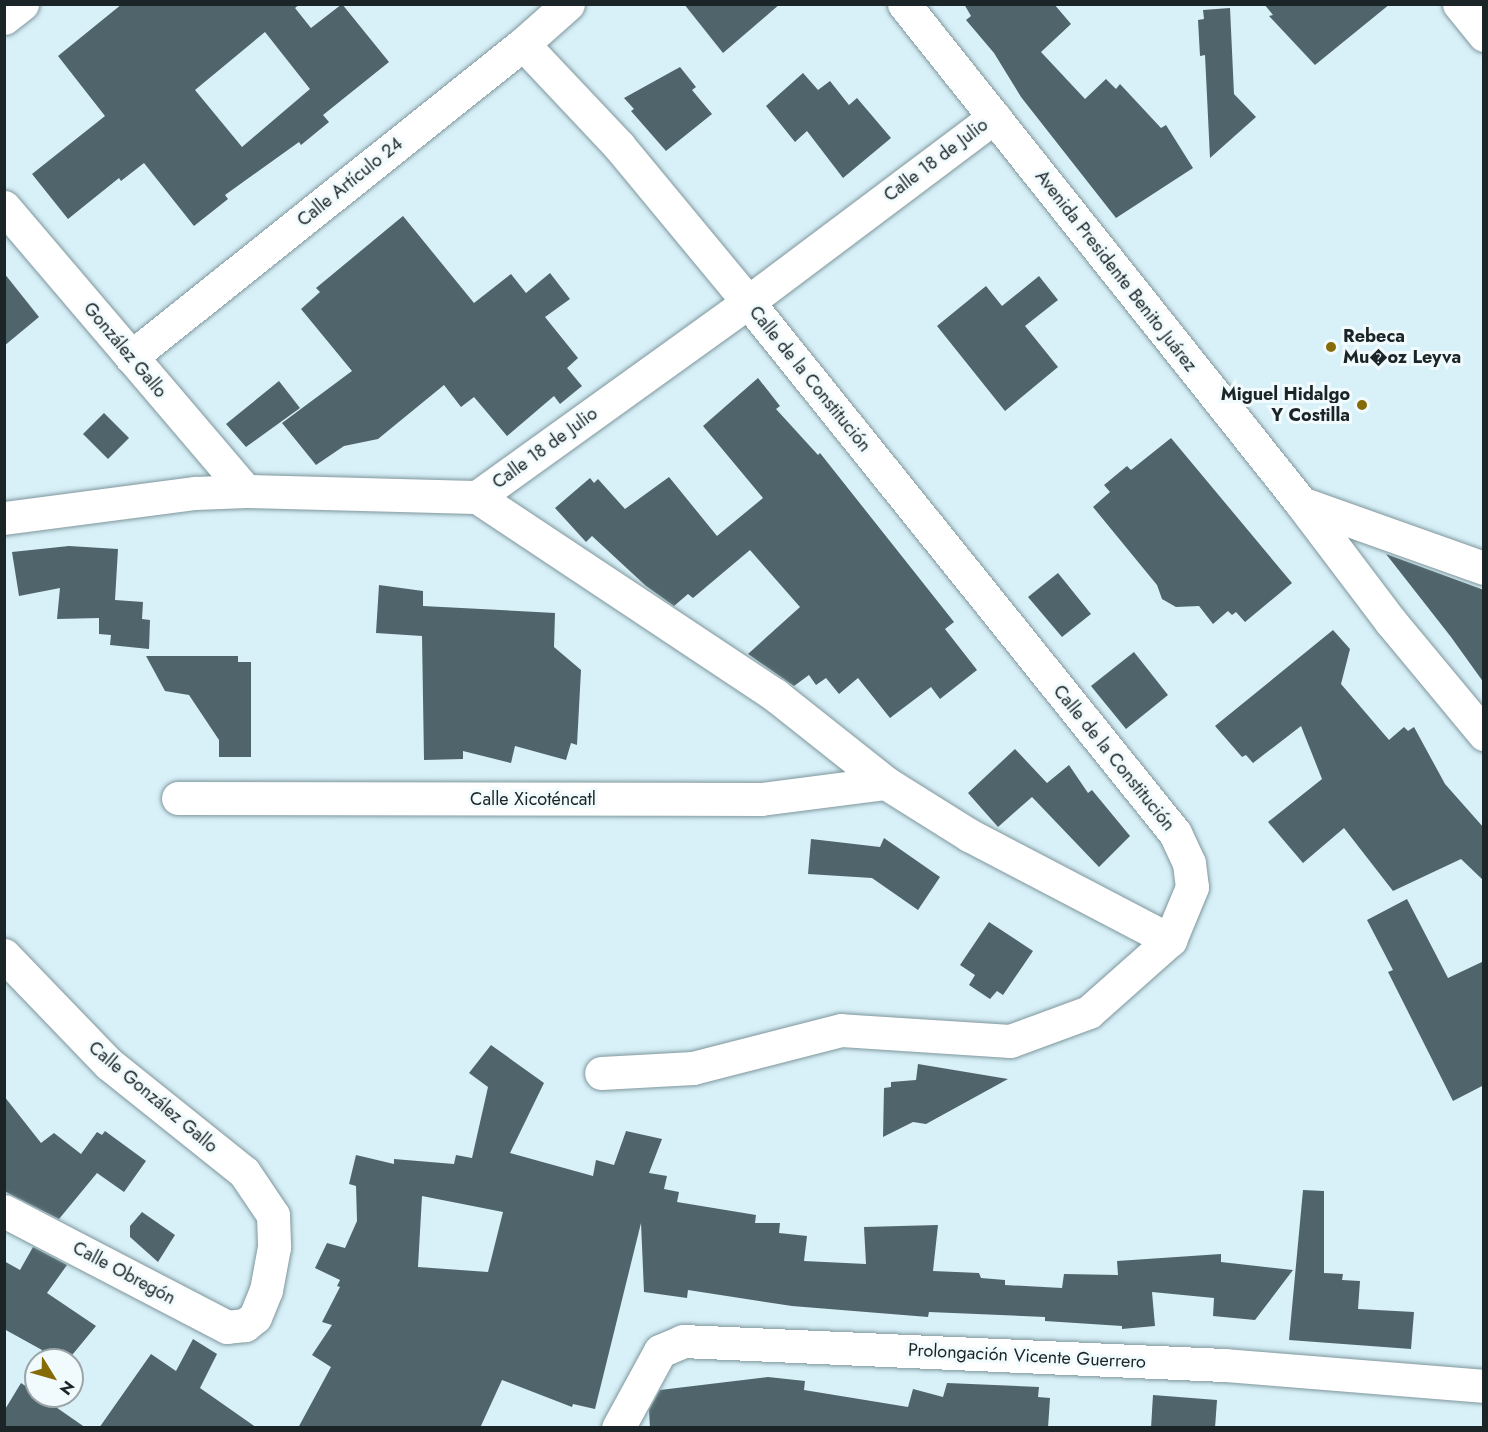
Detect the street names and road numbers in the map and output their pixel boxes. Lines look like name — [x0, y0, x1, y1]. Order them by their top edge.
street label: Calle 18 de Julio — [880, 114, 992, 206]
street label: Calle Artículo 24 — [293, 133, 407, 231]
street label: Avenida Presidente Benito Juárez — [1031, 166, 1201, 376]
street label: González Gallo — [79, 298, 171, 402]
street label: Calle de la Constitución — [745, 302, 875, 456]
street label: Calle 18 de Julio — [488, 403, 602, 493]
street label: Calle de la Constitución — [1049, 681, 1179, 835]
street label: Calle Xicoténcatl — [470, 788, 596, 810]
street label: Calle González Gallo — [84, 1037, 222, 1157]
street label: Calle Obregón — [69, 1237, 179, 1309]
street label: Prolongación Vicente Guerrero — [908, 1339, 1146, 1373]

